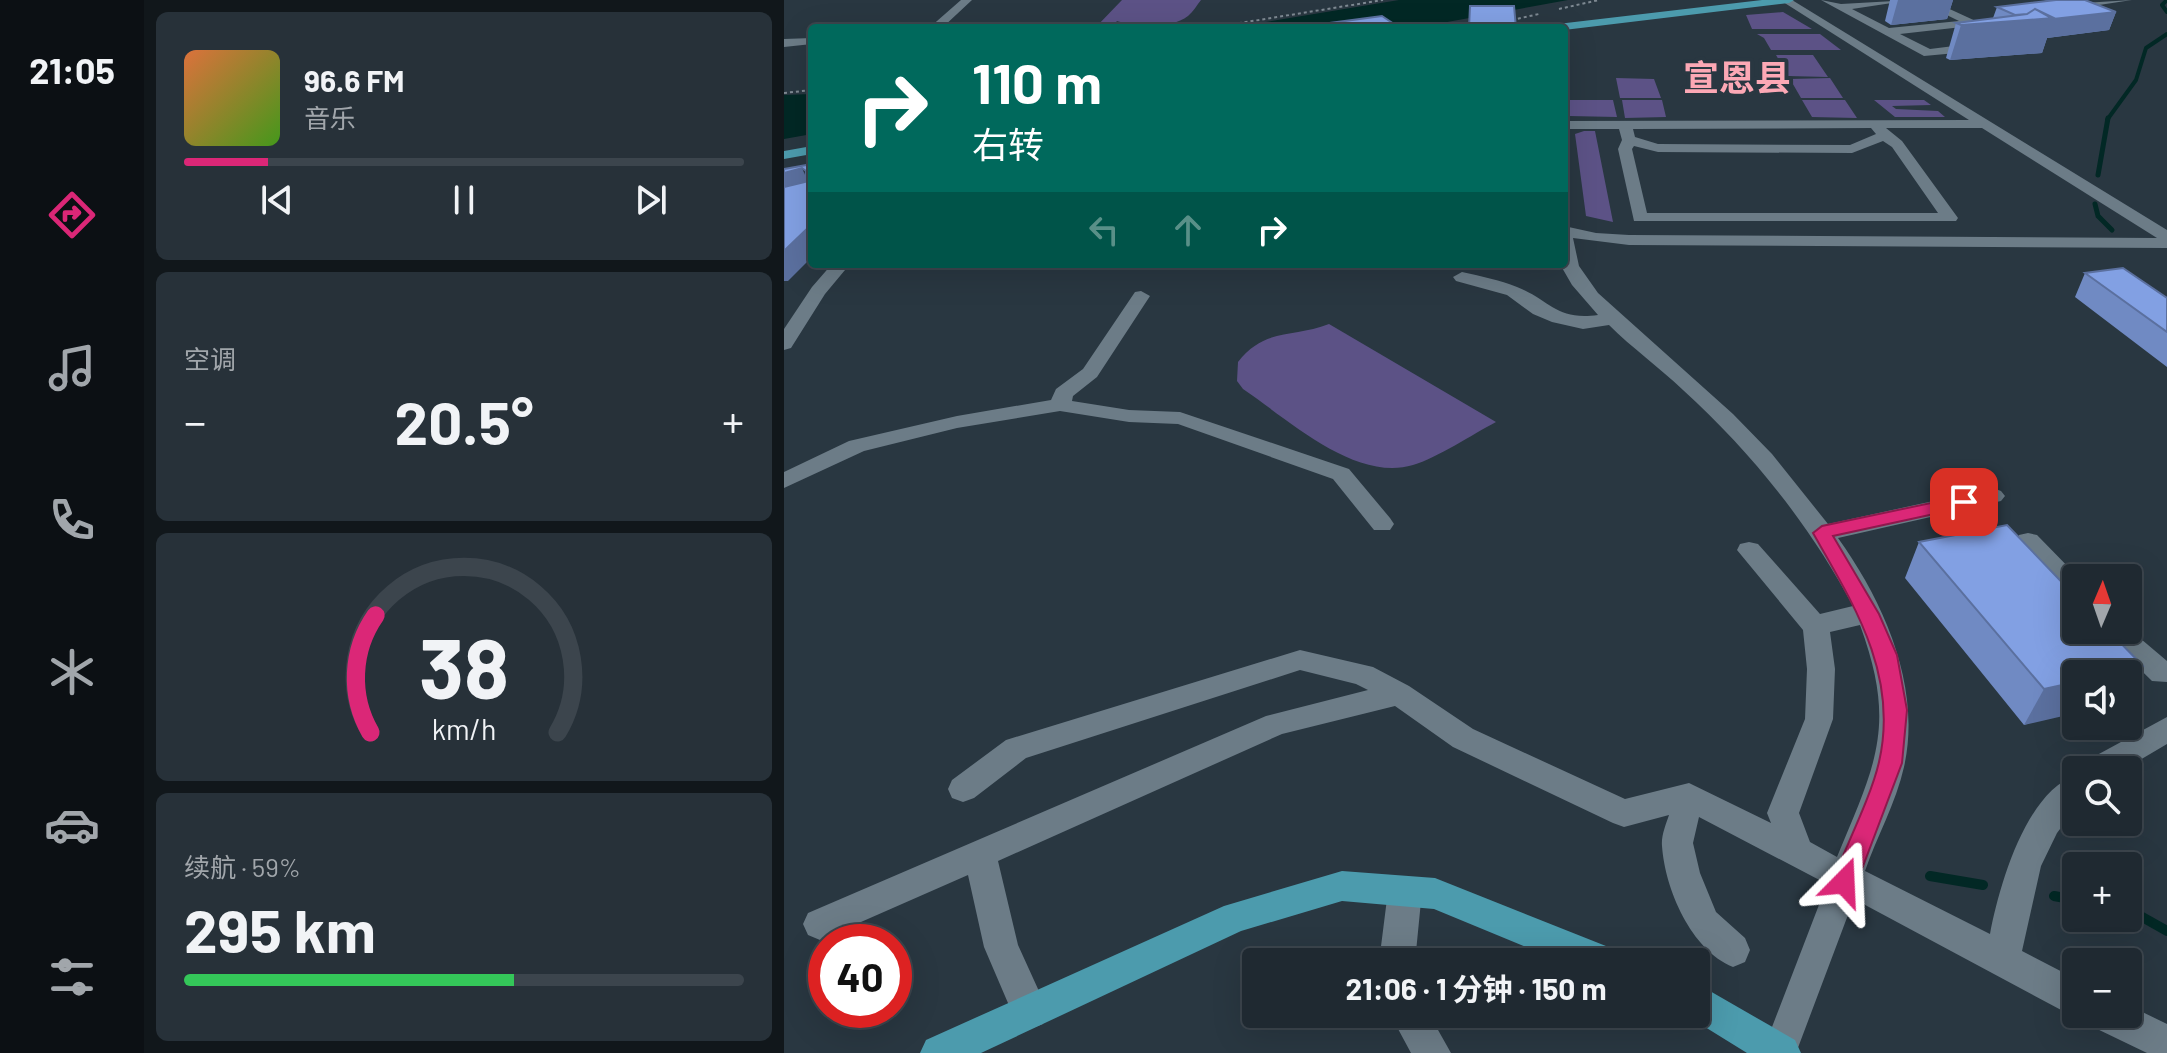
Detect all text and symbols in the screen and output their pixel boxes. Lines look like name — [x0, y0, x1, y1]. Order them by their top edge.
text: 21:05 — [29, 48, 115, 91]
text: 110 m — [972, 48, 1102, 115]
district label: 宣恩县 — [1683, 55, 1791, 98]
icon: right — [840, 56, 944, 160]
text: 96.6 FM — [304, 62, 405, 98]
text: 音乐 — [304, 102, 356, 133]
text: 右转 — [972, 122, 1044, 165]
icon: previous — [255, 178, 299, 222]
icon: pause — [442, 178, 486, 222]
icon: next — [629, 178, 673, 222]
icon: directions — [44, 187, 100, 243]
icon: left — [1082, 208, 1126, 252]
icon: ahead — [1166, 208, 1210, 252]
icon: right — [1250, 208, 1294, 252]
icon: music — [44, 340, 100, 396]
text: 空调 — [184, 343, 236, 374]
text: 20.5° — [395, 385, 533, 457]
text: − — [184, 394, 206, 447]
text: + — [722, 394, 744, 447]
pin — [1930, 468, 1998, 536]
icon: arrive — [1942, 480, 1986, 524]
icon: phone — [44, 492, 100, 548]
north arrow — [2062, 564, 2142, 644]
map controls — [2062, 564, 2142, 1028]
text: 38 — [419, 615, 509, 715]
icon: climate — [44, 644, 100, 700]
button: sound — [2062, 660, 2142, 740]
text: km/h — [432, 711, 496, 746]
button: search — [2062, 756, 2142, 836]
icon: car — [44, 797, 100, 853]
position arrow — [1802, 840, 1886, 924]
text: 续航 · 59% — [184, 851, 301, 882]
button: + — [2062, 852, 2142, 932]
text: 295 km — [184, 893, 376, 965]
speed limit sign: 40 — [808, 924, 912, 1028]
button: − — [2062, 948, 2142, 1028]
icon: filters — [44, 949, 100, 1005]
text: 21:06 · 1 分钟 · 150 m — [1345, 970, 1607, 1006]

